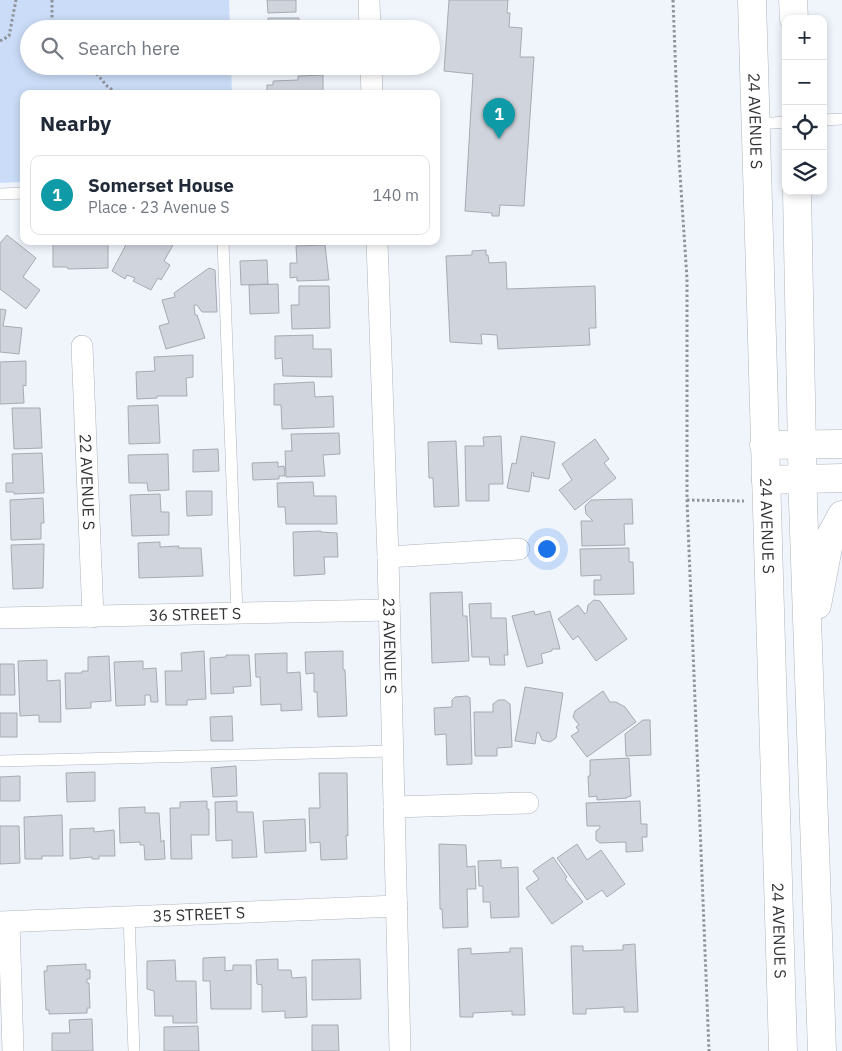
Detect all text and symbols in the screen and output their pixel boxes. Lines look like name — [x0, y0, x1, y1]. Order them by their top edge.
map controls — [782, 15, 827, 195]
button: + — [782, 15, 827, 60]
search box — [20, 20, 440, 75]
icon: search — [38, 34, 66, 62]
text: Search here — [78, 36, 180, 60]
button: − — [782, 60, 827, 105]
street label: 24 AVENUE S — [744, 73, 767, 169]
pin: 1 — [483, 98, 515, 139]
button: locate — [782, 105, 827, 150]
text: Nearby — [40, 109, 111, 137]
button: layers — [782, 150, 827, 195]
text: Somerset House — [88, 173, 234, 197]
text: 1 — [52, 185, 62, 205]
text: 140 m — [372, 185, 419, 205]
text: Place · 23 Avenue S — [88, 197, 230, 217]
street label: 22 AVENUE S — [76, 433, 99, 530]
street label: 24 AVENUE S — [756, 477, 779, 574]
your location — [534, 536, 560, 562]
street label: 23 AVENUE S — [379, 597, 401, 694]
street label: 36 STREET S — [149, 603, 241, 625]
street label: 24 AVENUE S — [768, 882, 791, 979]
street label: 35 STREET S — [152, 902, 245, 926]

